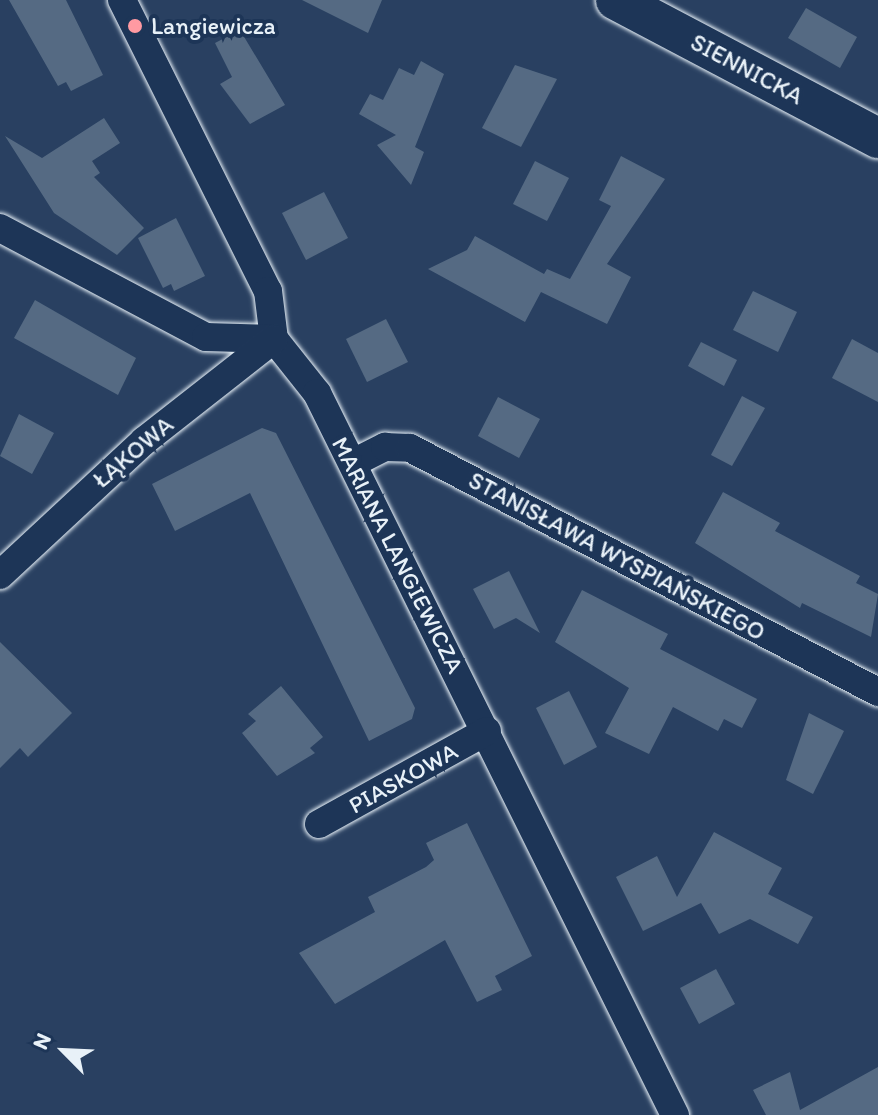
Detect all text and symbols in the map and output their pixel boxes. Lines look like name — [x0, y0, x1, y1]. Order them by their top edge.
place label: Langiewicza — [151, 12, 276, 40]
marker: Langiewicza — [126, 17, 144, 35]
street label: SIENNICKA — [686, 27, 808, 111]
street label: ŁĄKOWA — [87, 410, 179, 494]
street label: MARIANA LANGIEWICZA — [326, 432, 470, 678]
street label: STANISŁAWA WYSPIAŃSKIEGO — [463, 465, 771, 647]
street label: PIASKOWA — [344, 736, 462, 820]
north arrow — [24, 1011, 104, 1091]
text: N — [26, 1029, 57, 1053]

